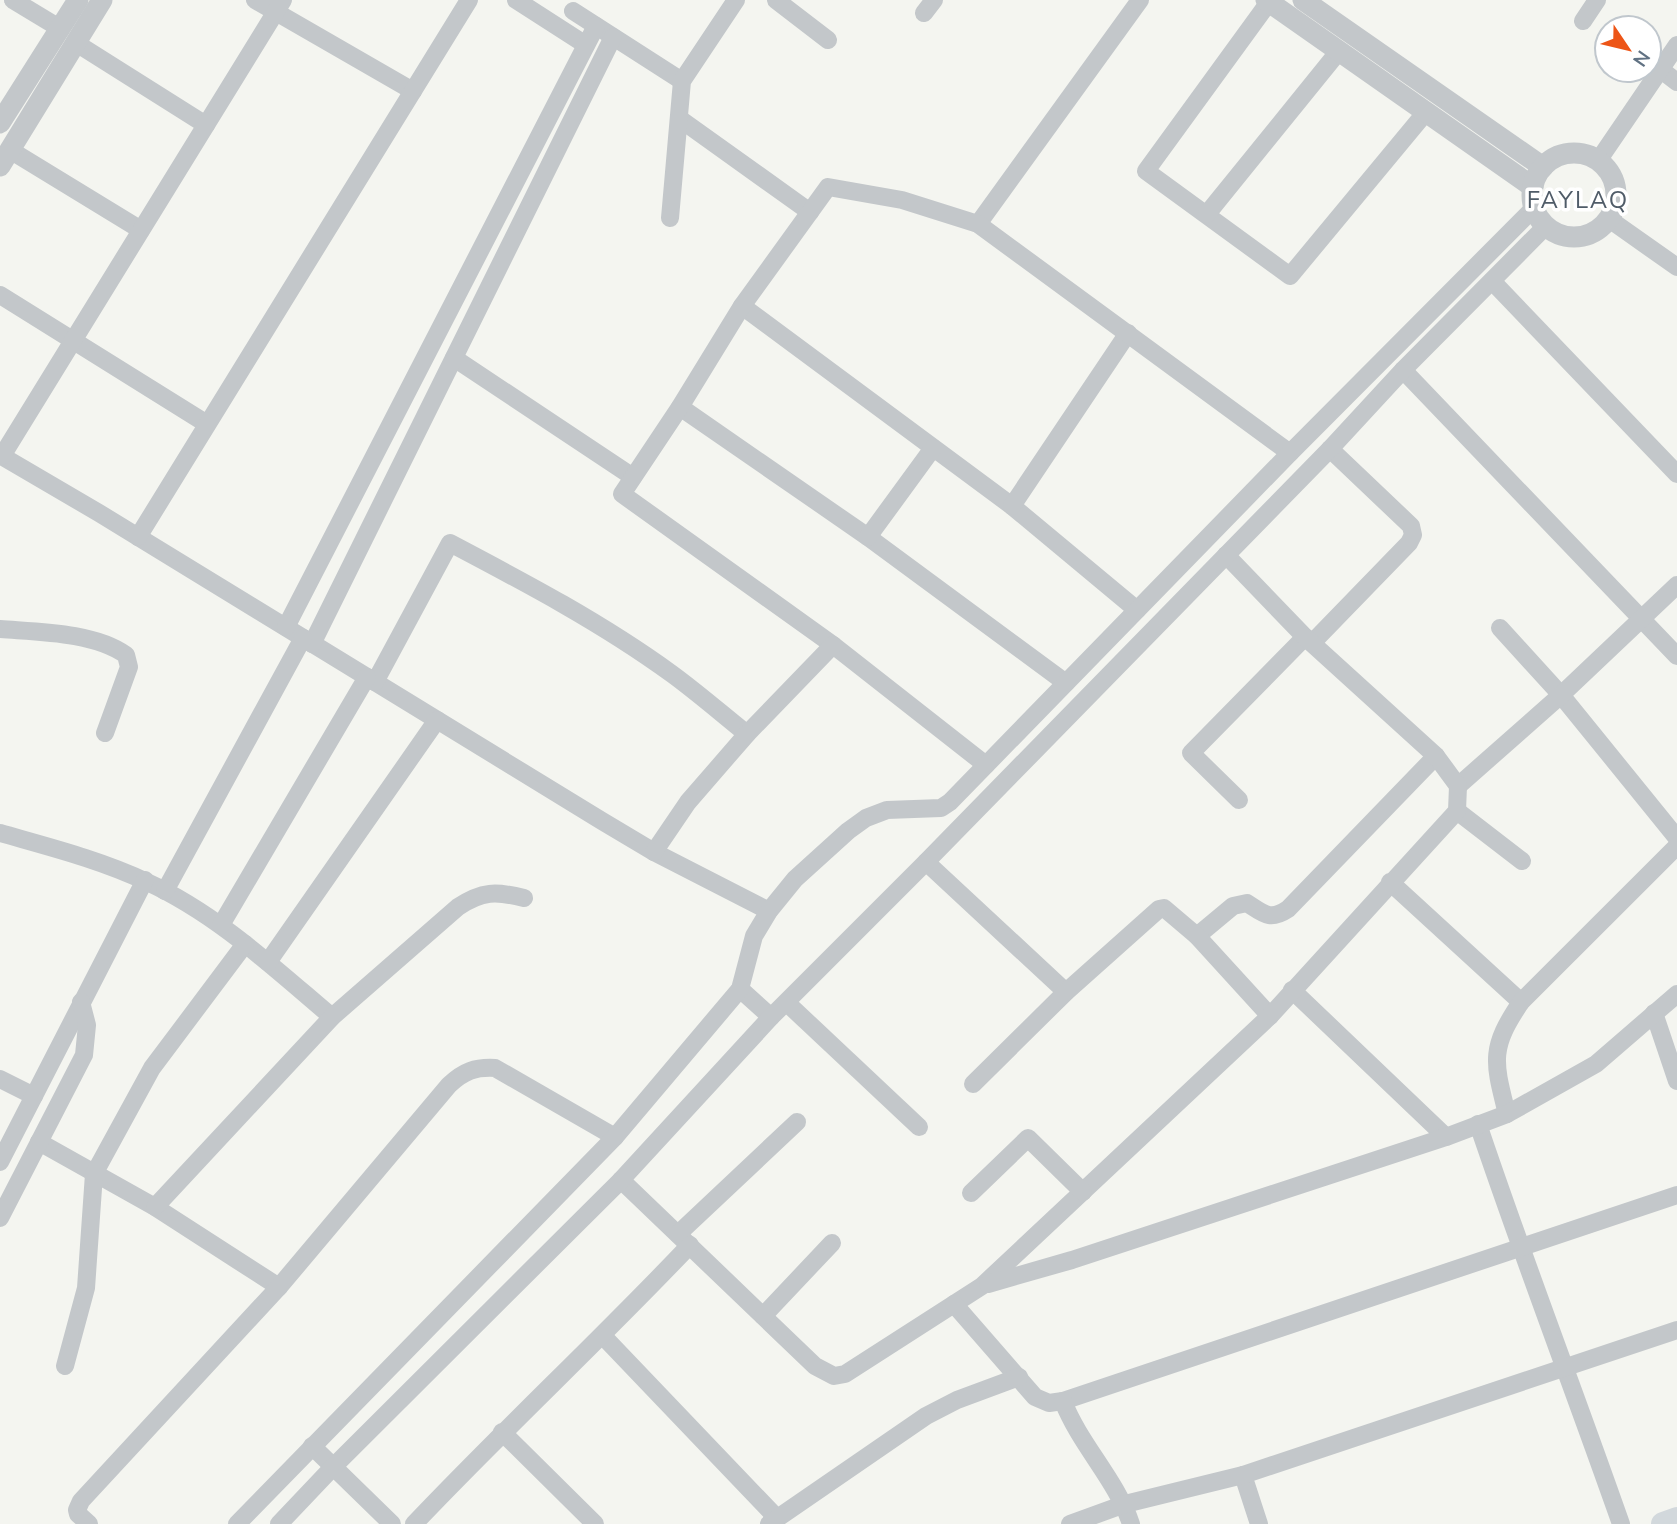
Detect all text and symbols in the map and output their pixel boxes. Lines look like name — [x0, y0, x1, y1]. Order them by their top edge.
north arrow — [1593, 14, 1663, 84]
text: N — [1626, 45, 1656, 71]
district label: FAYLAQ — [1527, 184, 1629, 216]

